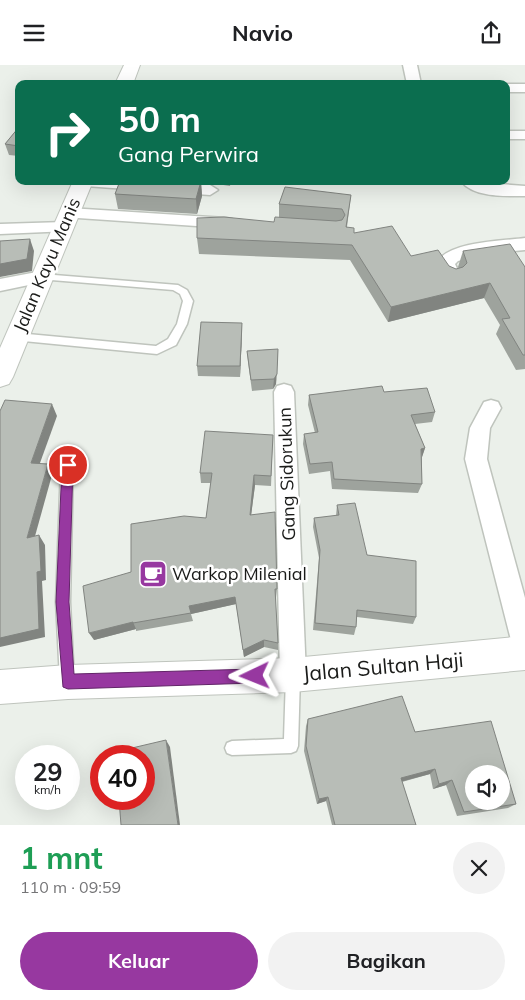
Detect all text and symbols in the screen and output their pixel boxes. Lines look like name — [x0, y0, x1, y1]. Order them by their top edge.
icon: menu — [20, 19, 48, 47]
text: Navio — [232, 19, 293, 47]
icon: share — [477, 19, 505, 47]
text: 50 m — [118, 97, 201, 141]
icon: right — [35, 100, 100, 165]
text: Gang Perwira — [118, 140, 259, 168]
street label: Jalan Kayu Manis — [8, 194, 85, 335]
street label: Gang Sidorukun — [273, 407, 300, 541]
pin — [47, 444, 89, 486]
icon: arrive — [54, 451, 82, 479]
cafe icon: Warkop Milenial — [138, 559, 168, 589]
place label: Warkop Milenial — [172, 562, 307, 585]
street label: Jalan Sultan Haji — [301, 646, 464, 686]
position arrow — [228, 649, 280, 701]
speed limit sign: 40 — [90, 745, 155, 810]
text: 29 — [32, 756, 63, 787]
map controls — [465, 765, 510, 810]
button: sound — [465, 765, 510, 810]
text: km/h — [34, 782, 61, 797]
text: 1 mnt — [20, 839, 103, 877]
button: close — [453, 842, 505, 894]
text: 110 m · 09:59 — [20, 877, 121, 897]
button: Keluar — [20, 932, 258, 990]
button: Bagikan — [268, 932, 505, 990]

